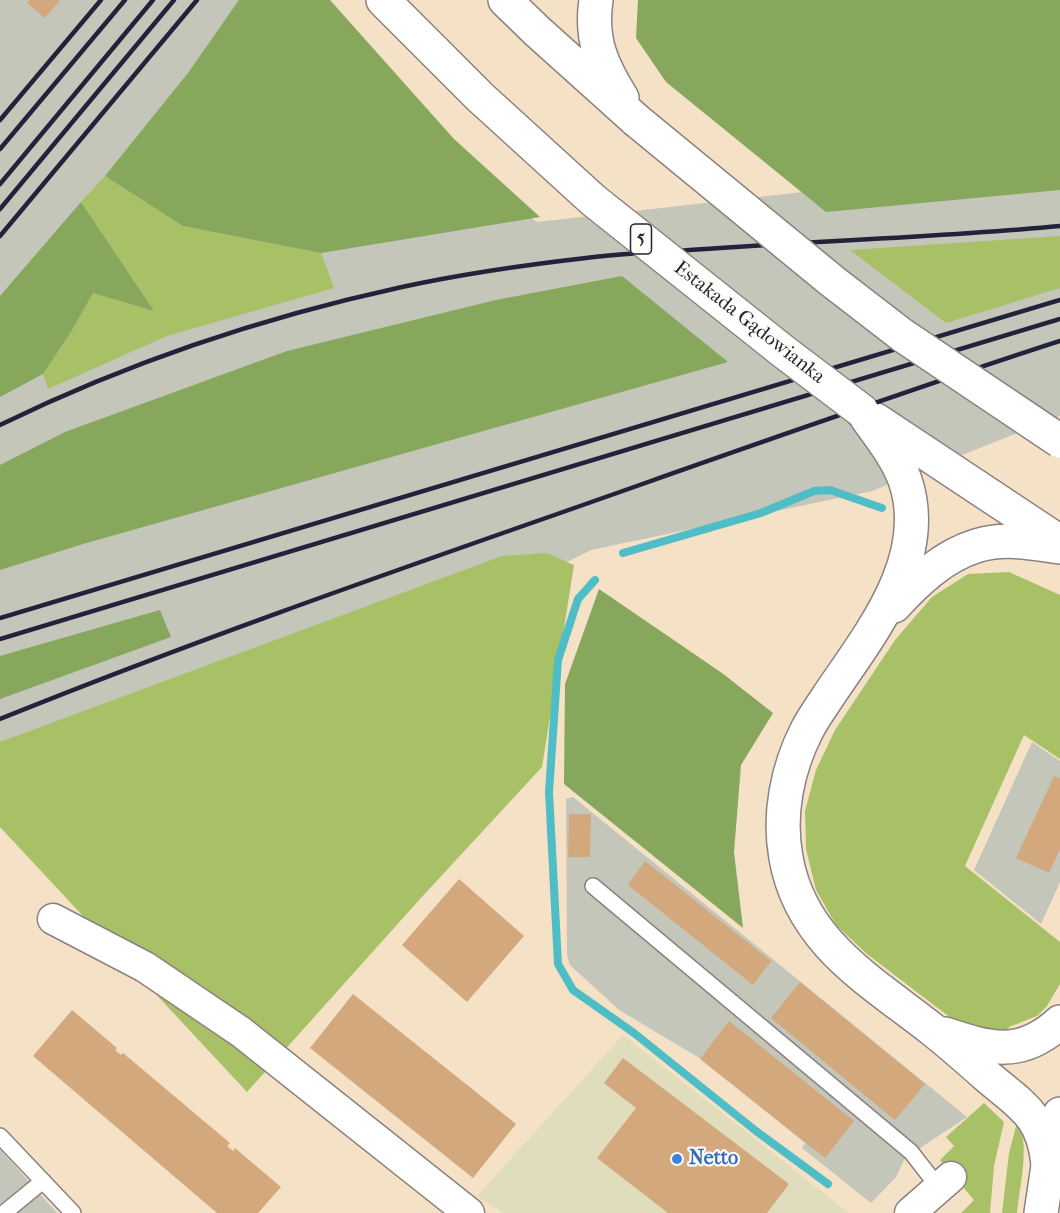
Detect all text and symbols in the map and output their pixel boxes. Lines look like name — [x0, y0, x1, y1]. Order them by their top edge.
road number: 5 — [630, 224, 652, 254]
street label: Estakada Gądowianka — [669, 257, 829, 389]
place label: Netto — [689, 1147, 738, 1171]
marker: Netto — [670, 1152, 684, 1166]

